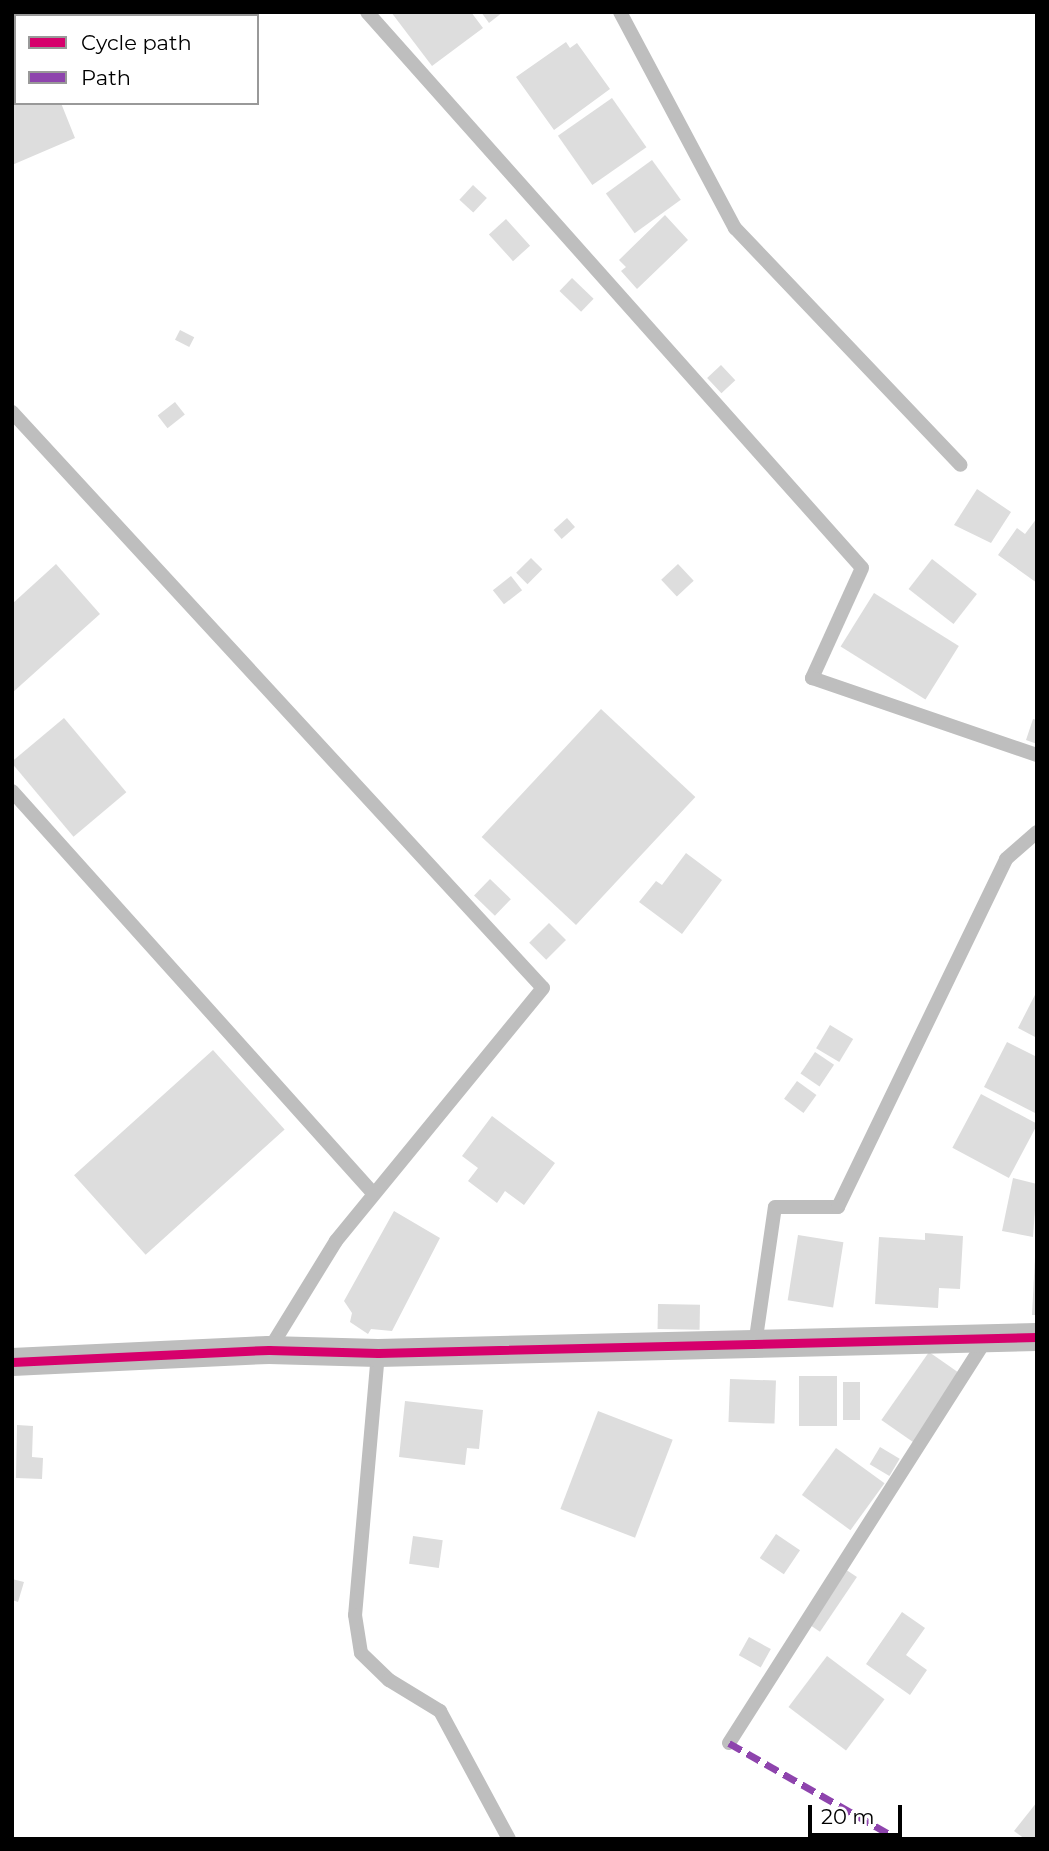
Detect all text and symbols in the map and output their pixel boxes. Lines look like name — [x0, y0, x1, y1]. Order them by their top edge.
legend — [14, 14, 259, 105]
text: Cycle path — [81, 30, 192, 55]
text: Path — [81, 65, 131, 90]
scale bar — [811, 1792, 906, 1836]
text: 20 m — [821, 1804, 875, 1829]

